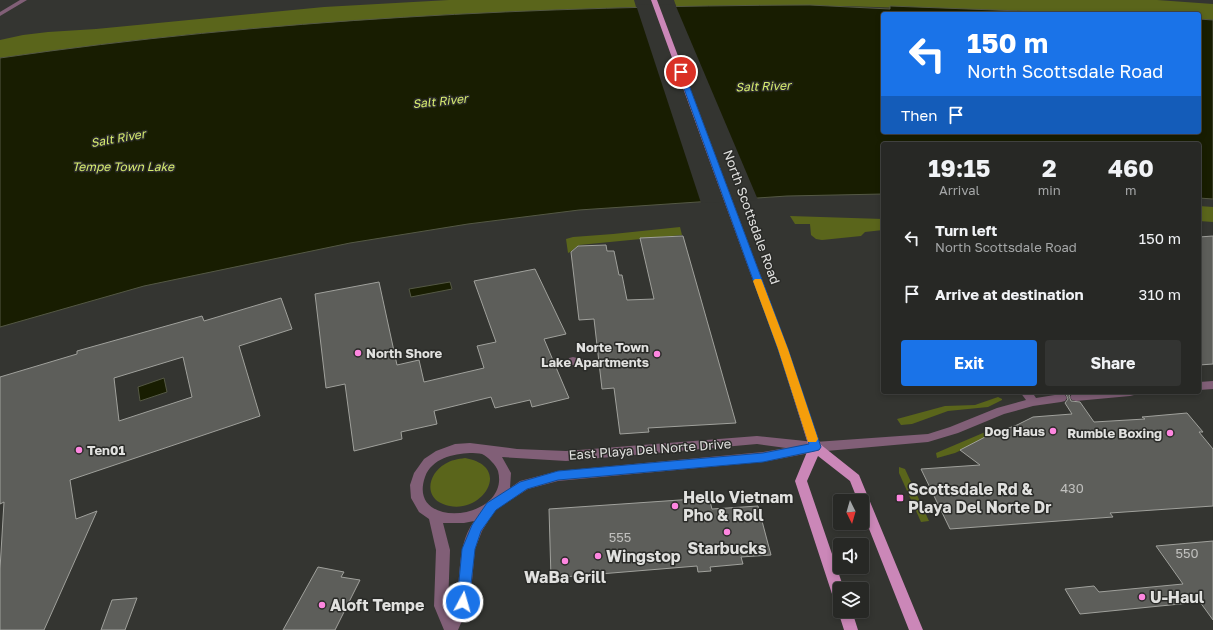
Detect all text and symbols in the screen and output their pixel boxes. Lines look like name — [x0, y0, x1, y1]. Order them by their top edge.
text: 150 m — [967, 26, 1048, 59]
icon: left — [901, 28, 953, 80]
pin — [664, 55, 698, 89]
text: North Scottsdale Road — [967, 60, 1163, 82]
icon: arrive — [670, 61, 692, 83]
water label: Salt River — [735, 77, 793, 94]
water label: Salt River — [412, 90, 471, 111]
icon: arrive — [945, 104, 967, 126]
text: Then — [901, 106, 937, 124]
water label: Salt River — [89, 125, 149, 150]
street label: North Scottsdale Road — [720, 148, 784, 286]
text: 19:15 — [928, 153, 991, 182]
text: 2 — [1042, 153, 1057, 182]
text: 460 — [1108, 153, 1154, 182]
water label: Tempe Town Lake — [72, 159, 175, 174]
text: Arrival — [939, 182, 980, 198]
text: min — [1038, 182, 1061, 198]
text: m — [1125, 182, 1137, 198]
text: Turn left — [935, 221, 997, 239]
icon: left — [901, 227, 923, 249]
text: 150 m — [1139, 229, 1181, 247]
text: North Scottsdale Road — [935, 239, 1077, 255]
icon: arrive — [901, 283, 923, 305]
text: Arrive at destination — [935, 285, 1084, 303]
text: 310 m — [1139, 285, 1181, 303]
place label: Norte Town Lake Apartments — [541, 339, 649, 370]
button: Exit — [901, 340, 1037, 386]
button: Share — [1045, 340, 1181, 386]
place label: North Shore — [366, 345, 443, 361]
marker: North Shore — [353, 348, 363, 358]
marker: Norte Town Lake Apartments — [652, 349, 662, 359]
place label: Dog Haus — [984, 423, 1045, 439]
place label: Rumble Boxing — [1067, 425, 1162, 441]
marker: Dog Haus — [1048, 426, 1058, 436]
marker: Rumble Boxing — [1165, 428, 1175, 438]
street label: East Playa Del Norte Drive — [568, 435, 732, 463]
place label: Ten01 — [87, 442, 125, 458]
marker: Ten01 — [74, 445, 84, 455]
place label: Scottsdale Rd & Playa Del Norte Dr — [908, 479, 1052, 517]
house number: 430 — [1060, 480, 1084, 496]
place label: Hello Vietnam Pho & Roll — [683, 487, 793, 525]
marker: Scottsdale Rd & Playa Del Norte Dr — [895, 493, 905, 503]
north arrow — [833, 494, 869, 530]
map controls — [833, 494, 869, 618]
marker: Hello Vietnam Pho & Roll — [670, 501, 680, 511]
marker: Starbucks — [722, 527, 732, 537]
house number: 555 — [609, 529, 631, 545]
place label: Starbucks — [687, 538, 767, 558]
button: sound — [833, 538, 869, 574]
house number: 550 — [1175, 545, 1199, 561]
place label: Wingstop — [606, 546, 681, 566]
marker: Wingstop — [593, 551, 603, 561]
marker: WaBa Grill — [560, 556, 570, 566]
place label: WaBa Grill — [524, 567, 607, 587]
position arrow — [442, 581, 484, 623]
button: layers — [833, 582, 869, 618]
place label: U-Haul — [1150, 587, 1205, 607]
marker: U-Haul — [1137, 592, 1147, 602]
place label: Aloft Tempe — [330, 595, 424, 615]
marker: Aloft Tempe — [317, 600, 327, 610]

